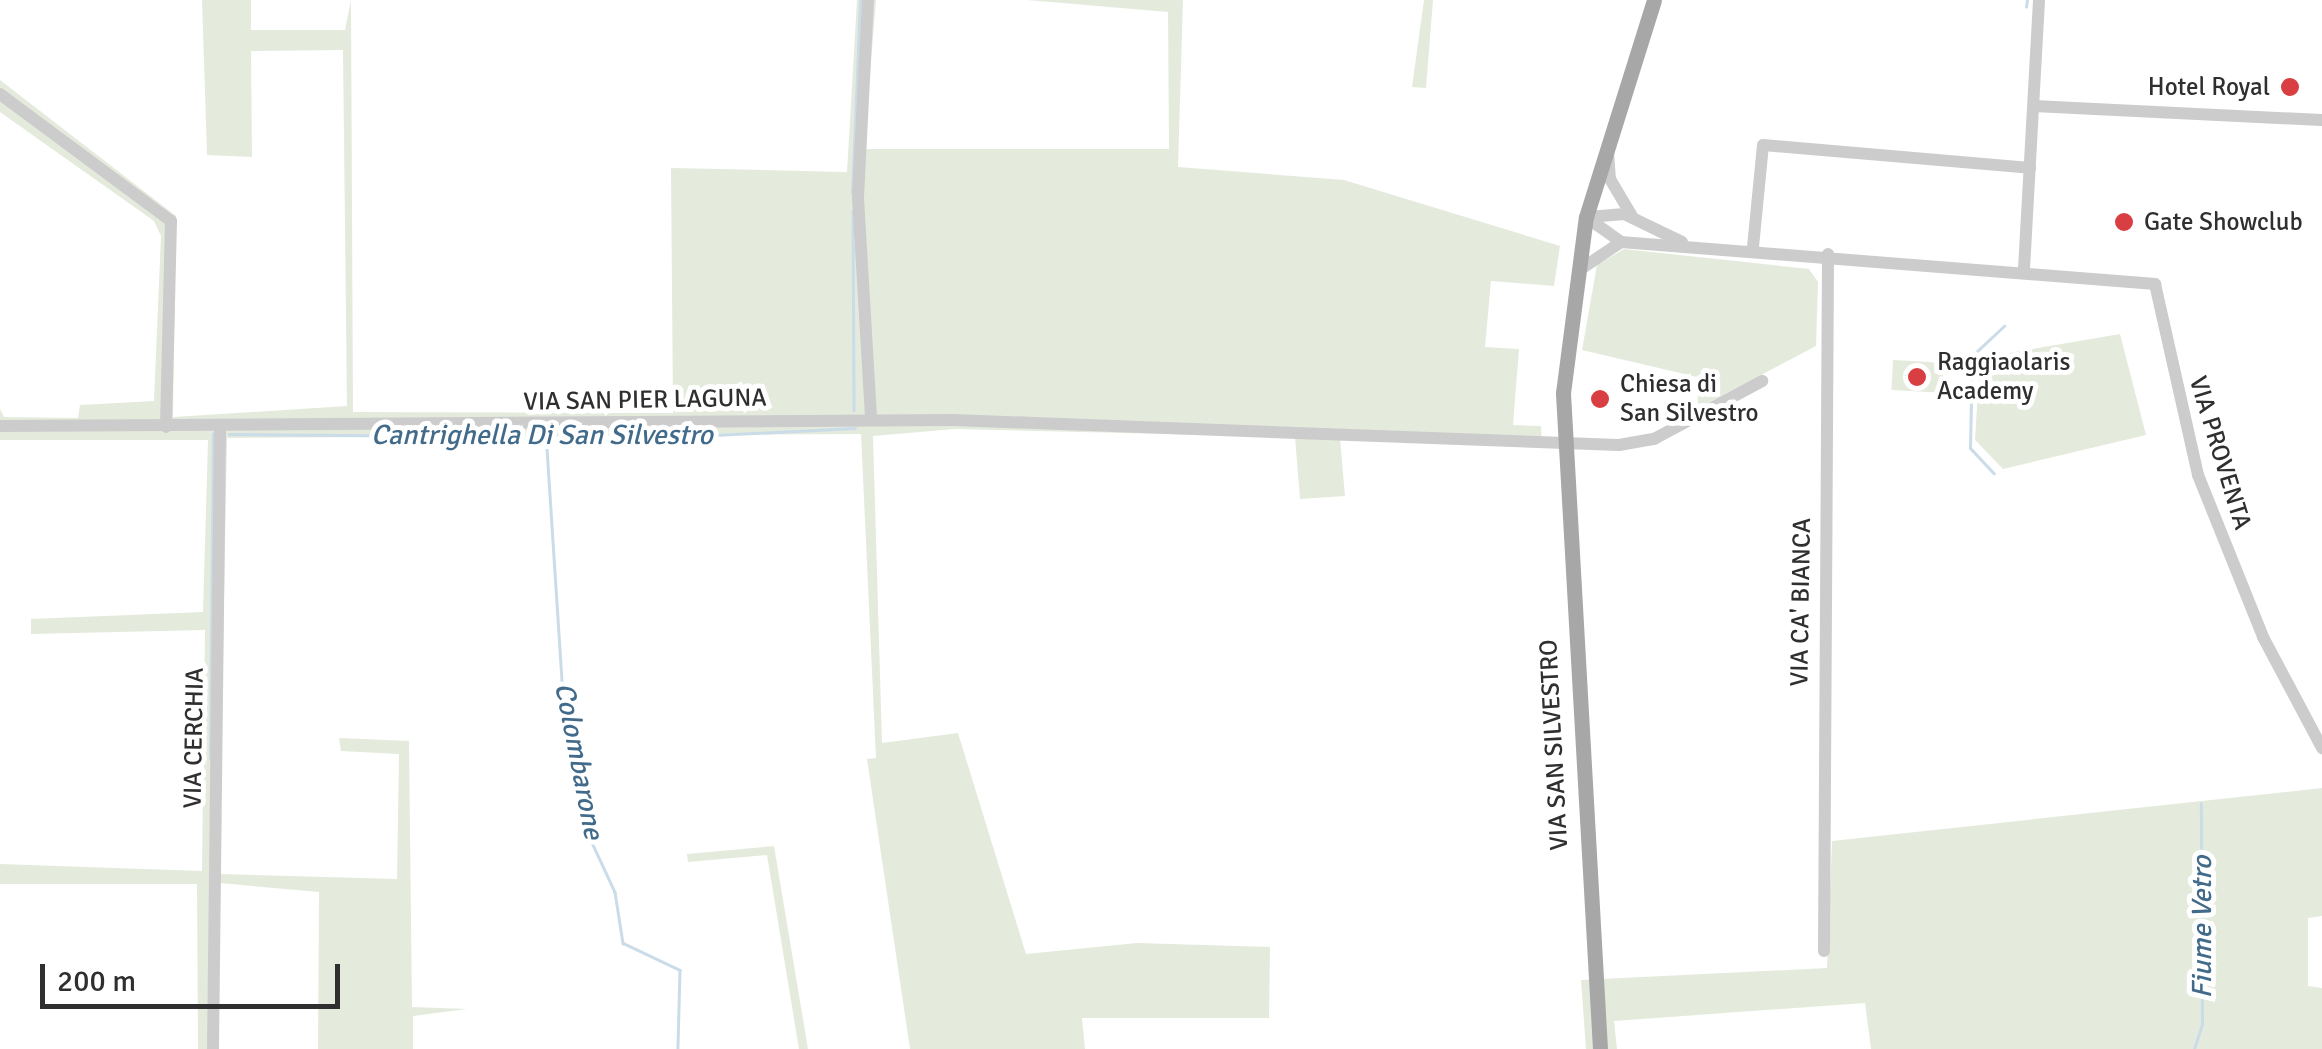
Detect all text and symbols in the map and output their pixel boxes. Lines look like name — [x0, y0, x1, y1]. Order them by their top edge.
place label: Hotel Royal — [2148, 72, 2270, 102]
marker: Hotel Royal — [2279, 76, 2301, 98]
place label: Gate Showclub — [2144, 207, 2303, 237]
marker: Gate Showclub — [2113, 211, 2135, 233]
place label: Raggiaolaris Academy — [1937, 348, 2070, 407]
marker: Raggiaolaris Academy — [1906, 366, 1928, 388]
place label: Chiesa di San Silvestro — [1620, 370, 1758, 429]
street label: VIA PROVENTA — [2182, 373, 2258, 533]
street label: VIA SAN PIER LAGUNA — [523, 383, 767, 417]
marker: Chiesa di San Silvestro — [1589, 388, 1611, 410]
water label: Cantrighella Di San Silvestro — [371, 418, 713, 452]
street label: VIA CA' BIANCA — [1785, 517, 1817, 687]
street label: VIA SAN SILVESTRO — [1533, 639, 1575, 851]
street label: VIA CERCHIA — [178, 667, 210, 809]
water label: Colombarone — [547, 680, 611, 842]
water label: Fiume Vetro — [2185, 856, 2219, 998]
scale bar — [45, 944, 345, 1006]
text: 200 m — [57, 963, 136, 1000]

